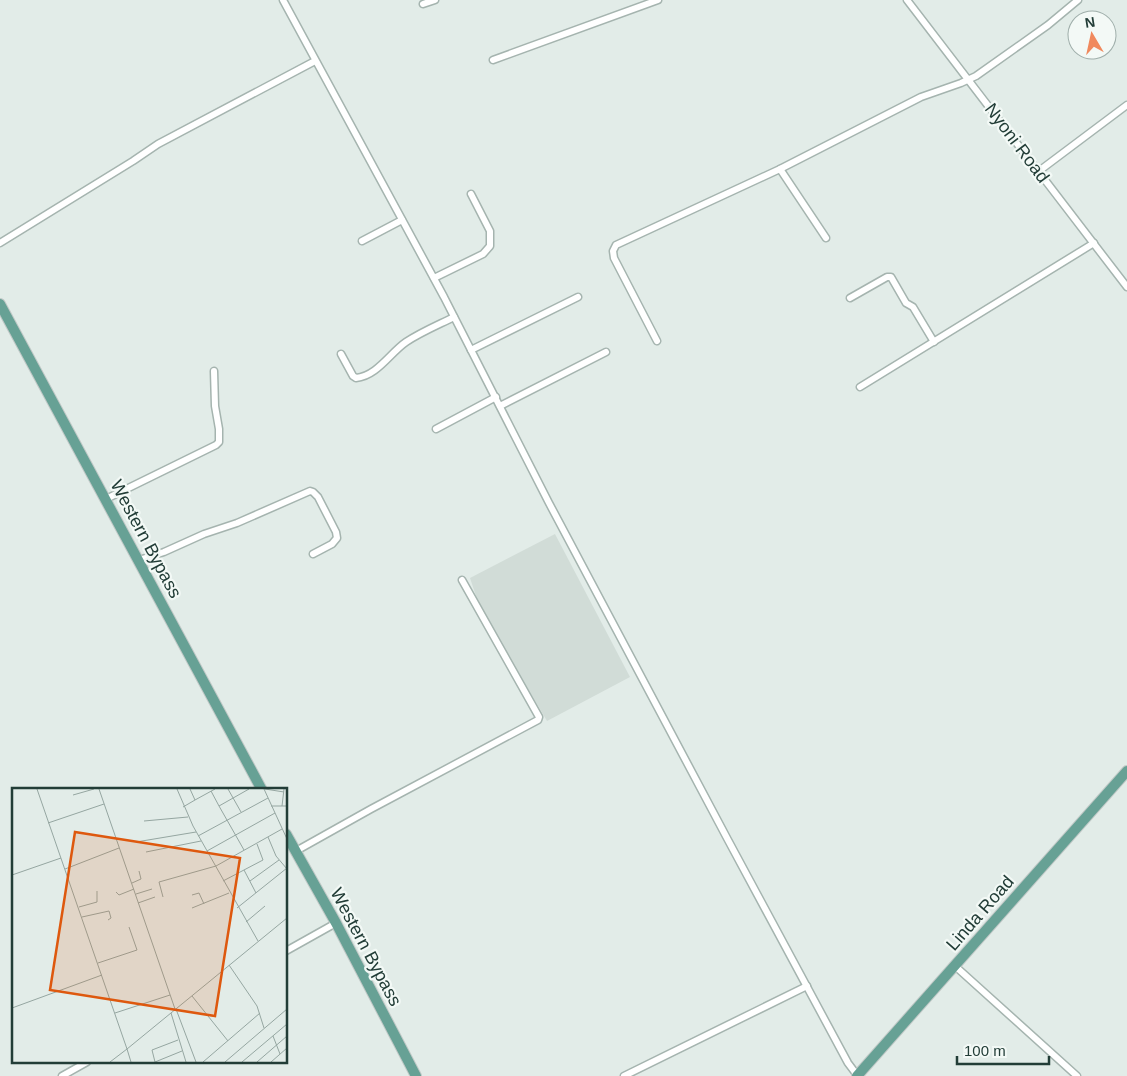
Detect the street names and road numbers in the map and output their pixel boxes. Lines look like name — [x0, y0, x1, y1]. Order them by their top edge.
street label: Nyoni Road — [981, 99, 1053, 187]
street label: Western Bypass — [106, 477, 186, 601]
street label: Linda Road — [942, 872, 1018, 954]
street label: Western Bypass — [326, 885, 406, 1009]

